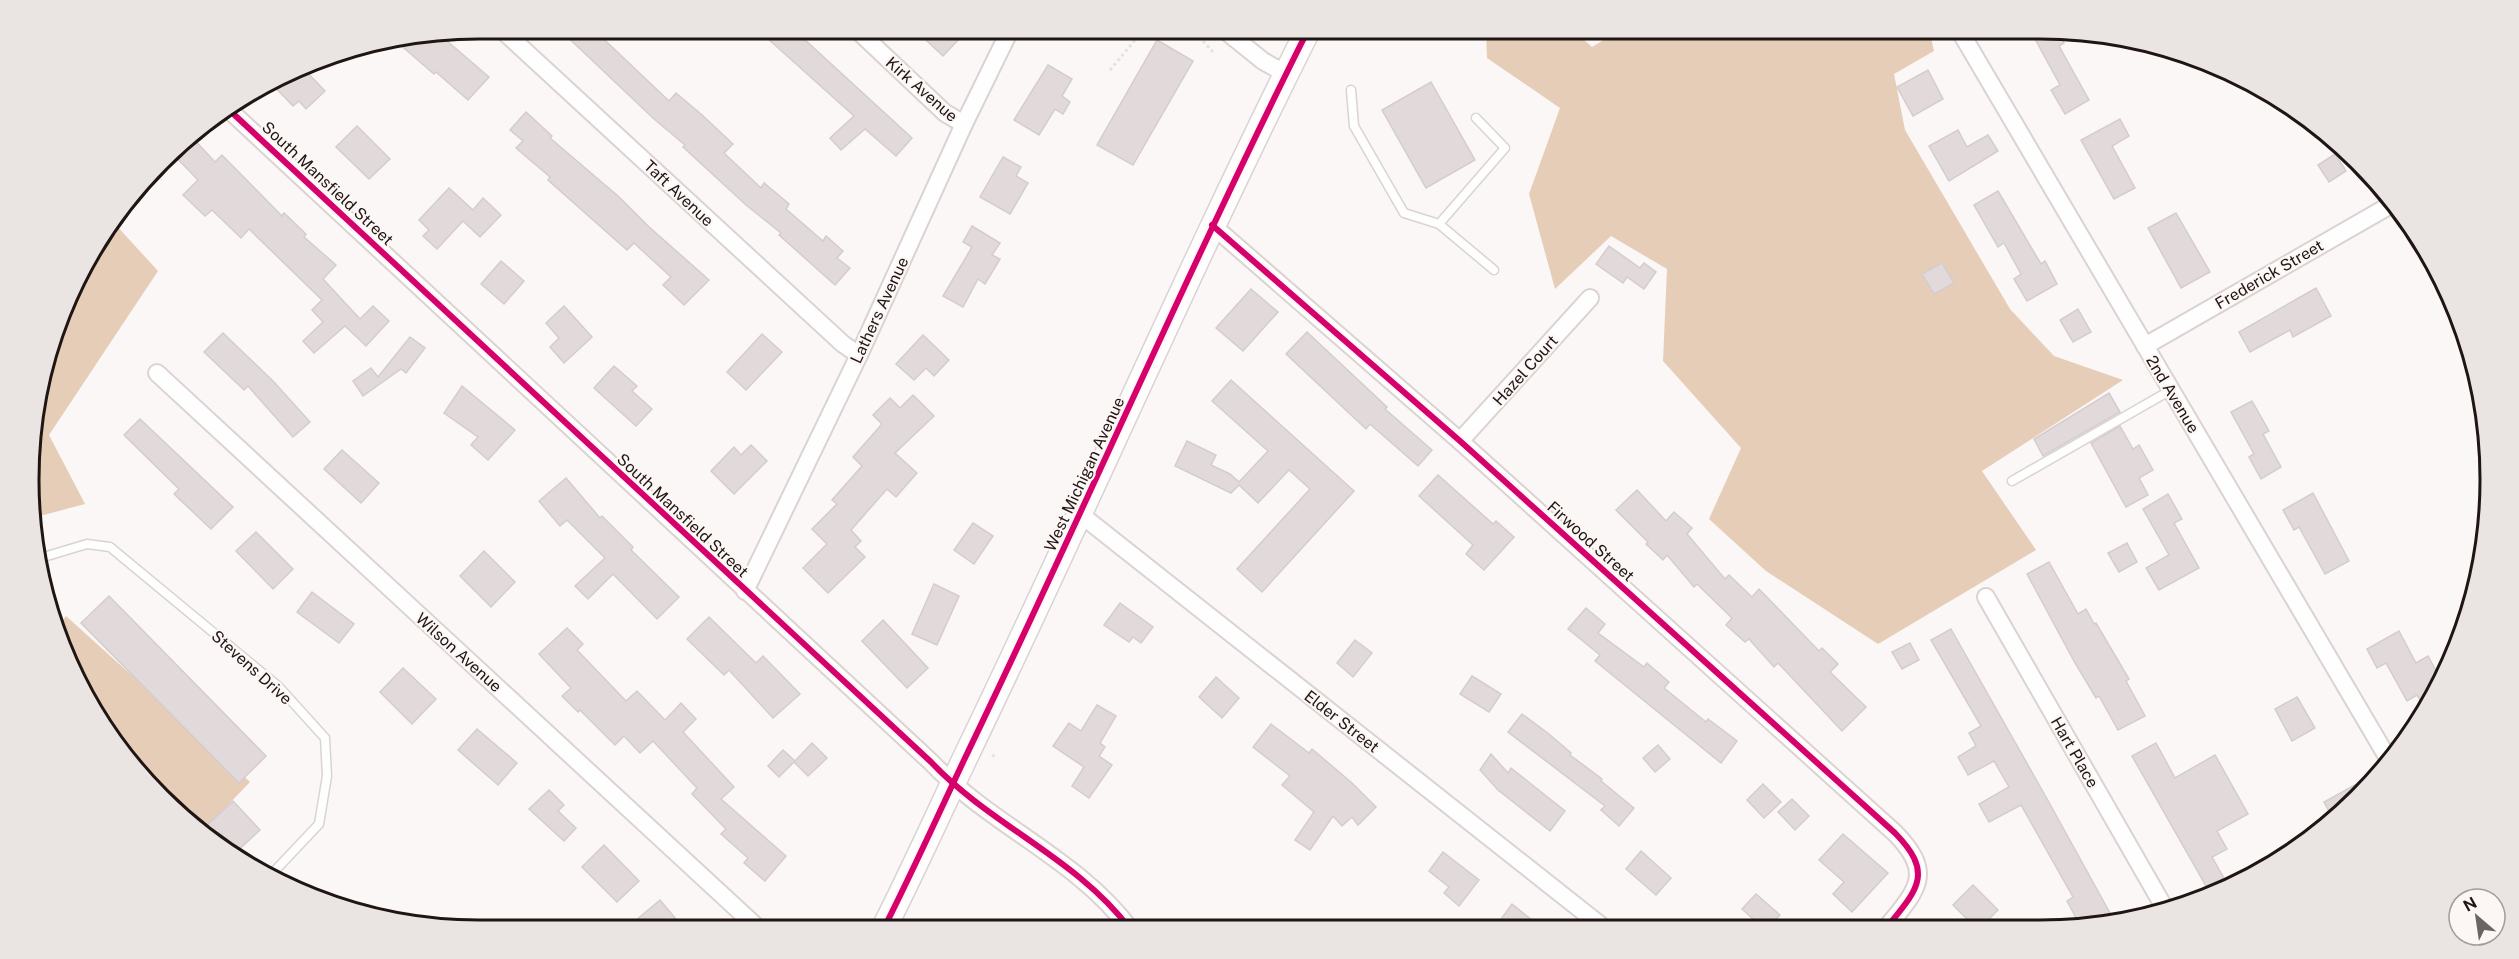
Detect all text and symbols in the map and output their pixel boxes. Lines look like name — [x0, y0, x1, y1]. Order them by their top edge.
street label: Kirk Avenue — [882, 53, 962, 126]
street label: South Mansfield Street — [258, 118, 397, 249]
street label: Taft Avenue — [640, 156, 717, 230]
street label: Frederick Street — [2212, 236, 2327, 313]
street label: Lathers Avenue — [847, 254, 912, 366]
street label: Hazel Court — [1489, 331, 1562, 409]
street label: 2nd Avenue — [2142, 352, 2203, 437]
street label: West Michigan Avenue — [1040, 394, 1129, 554]
street label: South Mansfield Street — [613, 450, 752, 581]
street label: Firwood Street — [1543, 497, 1638, 585]
street label: Wilson Avenue — [412, 609, 506, 696]
street label: Stevens Drive — [208, 626, 296, 708]
street label: Elder Street — [1301, 686, 1383, 756]
street label: Hart Place — [2047, 713, 2102, 791]
north arrow — [2447, 887, 2507, 947]
text: N — [2460, 893, 2480, 916]

